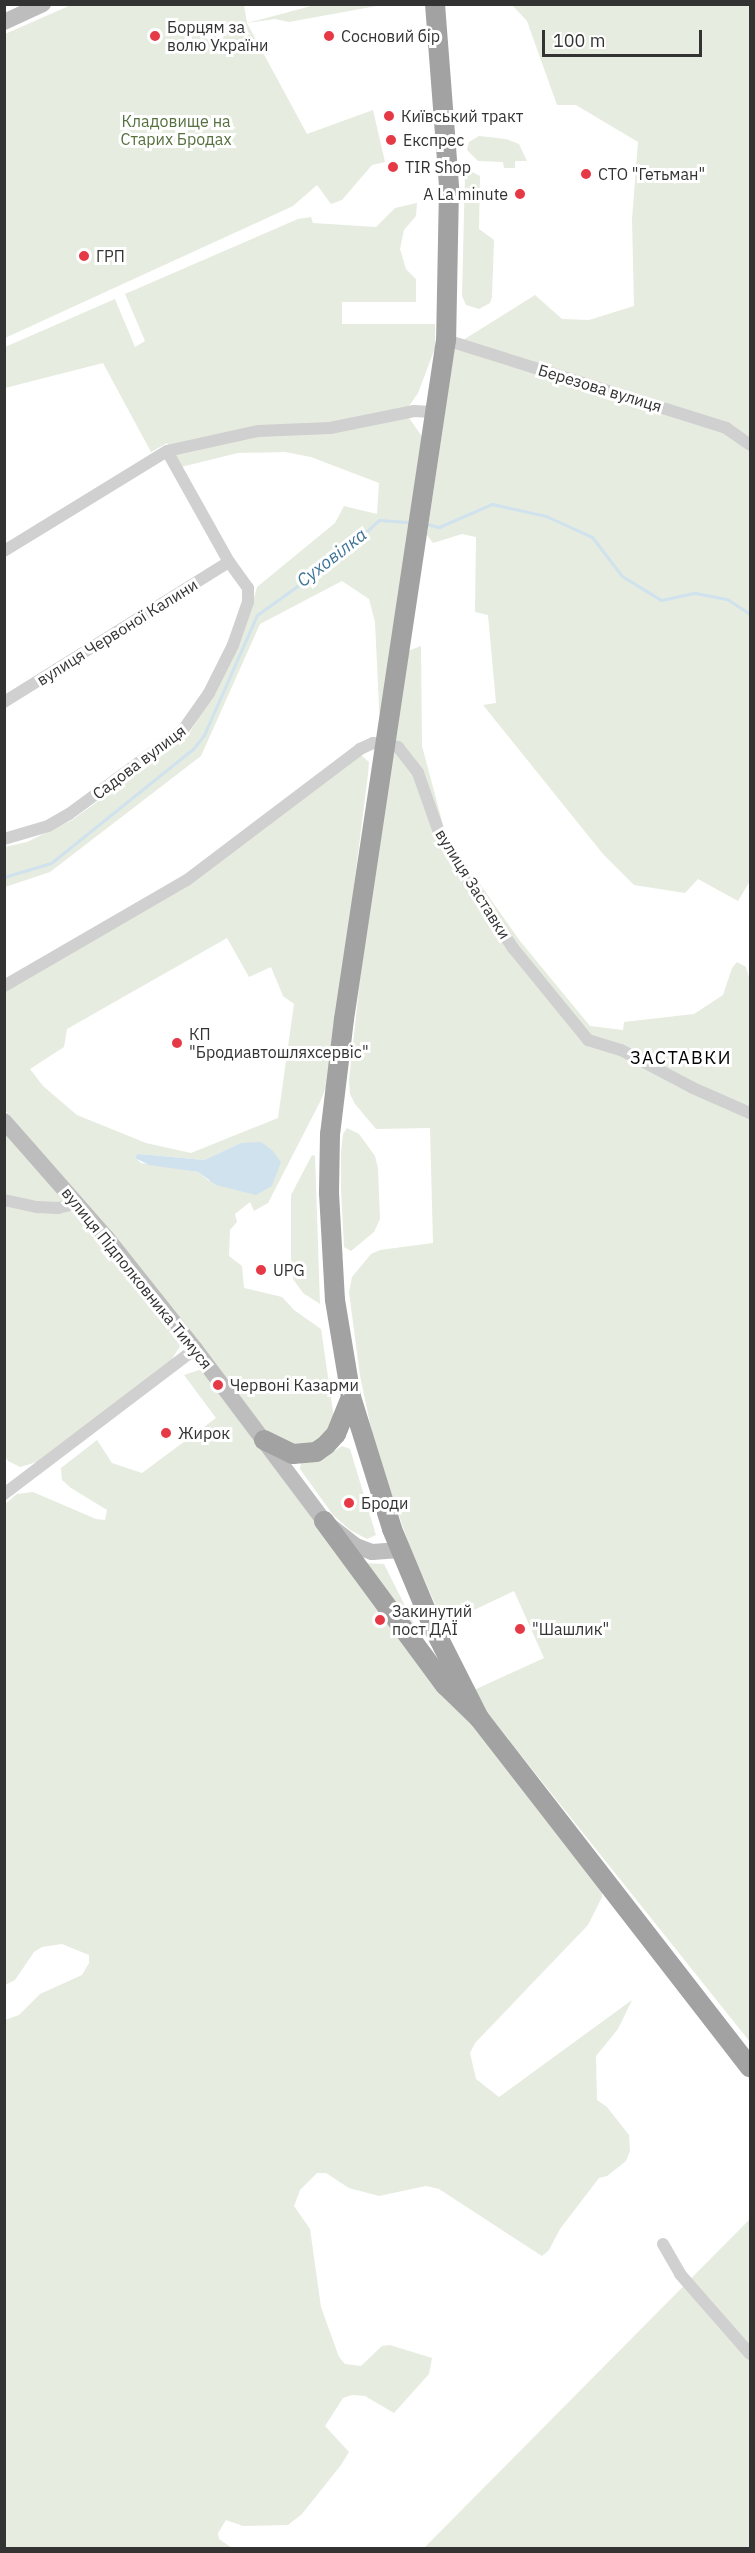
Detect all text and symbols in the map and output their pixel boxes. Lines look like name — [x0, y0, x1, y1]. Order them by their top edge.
place label: Борцям за волю України — [167, 17, 269, 55]
scale bar — [545, 18, 706, 56]
place label: Сосновий бір — [341, 26, 440, 46]
marker: Борцям за волю України — [148, 29, 162, 43]
marker: Сосновий бір — [322, 29, 336, 43]
text: 100 m — [553, 29, 605, 52]
place label: Київський тракт — [401, 106, 523, 126]
marker: Київський тракт — [382, 109, 396, 123]
park label: Кладовище на Старих Бродах — [120, 111, 232, 149]
place label: Експрес — [403, 130, 464, 150]
marker: Експрес — [384, 133, 398, 147]
place label: TIR Shop — [405, 157, 471, 177]
marker: TIR Shop — [386, 160, 400, 174]
place label: СТО "Гетьман" — [598, 164, 705, 184]
marker: СТО "Гетьман" — [579, 167, 593, 181]
place label: A La minute — [423, 184, 508, 204]
marker: A La minute — [513, 187, 527, 201]
place label: ГРП — [96, 246, 125, 266]
marker: ГРП — [77, 249, 91, 263]
street label: Березова вулиця — [536, 360, 664, 416]
water label: Суховілка — [293, 524, 371, 592]
street label: вулиця Червоної Калини — [33, 575, 201, 689]
street label: Садова вулиця — [89, 721, 189, 803]
street label: вулиця Заставки — [431, 825, 515, 943]
place label: КП "Бродиавтошляхсервіс" — [189, 1024, 369, 1062]
marker: КП "Бродиавтошляхсервіс" — [170, 1036, 184, 1050]
district label: ЗАСТАВКИ — [630, 1047, 732, 1069]
street label: вулиця Підполковника Тимуся — [58, 1183, 216, 1373]
place label: UPG — [273, 1260, 305, 1280]
marker: UPG — [254, 1263, 268, 1277]
place label: Червоні Казарми — [230, 1375, 359, 1395]
marker: Червоні Казарми — [211, 1378, 225, 1392]
place label: Жирок — [178, 1423, 230, 1443]
marker: Жирок — [159, 1426, 173, 1440]
place label: Броди — [361, 1493, 408, 1513]
marker: Броди — [342, 1496, 356, 1510]
place label: Закинутий пост ДАЇ — [392, 1601, 472, 1639]
marker: Закинутий пост ДАЇ — [373, 1613, 387, 1627]
place label: "Шашлик" — [532, 1619, 609, 1639]
marker: "Шашлик" — [513, 1622, 527, 1636]

